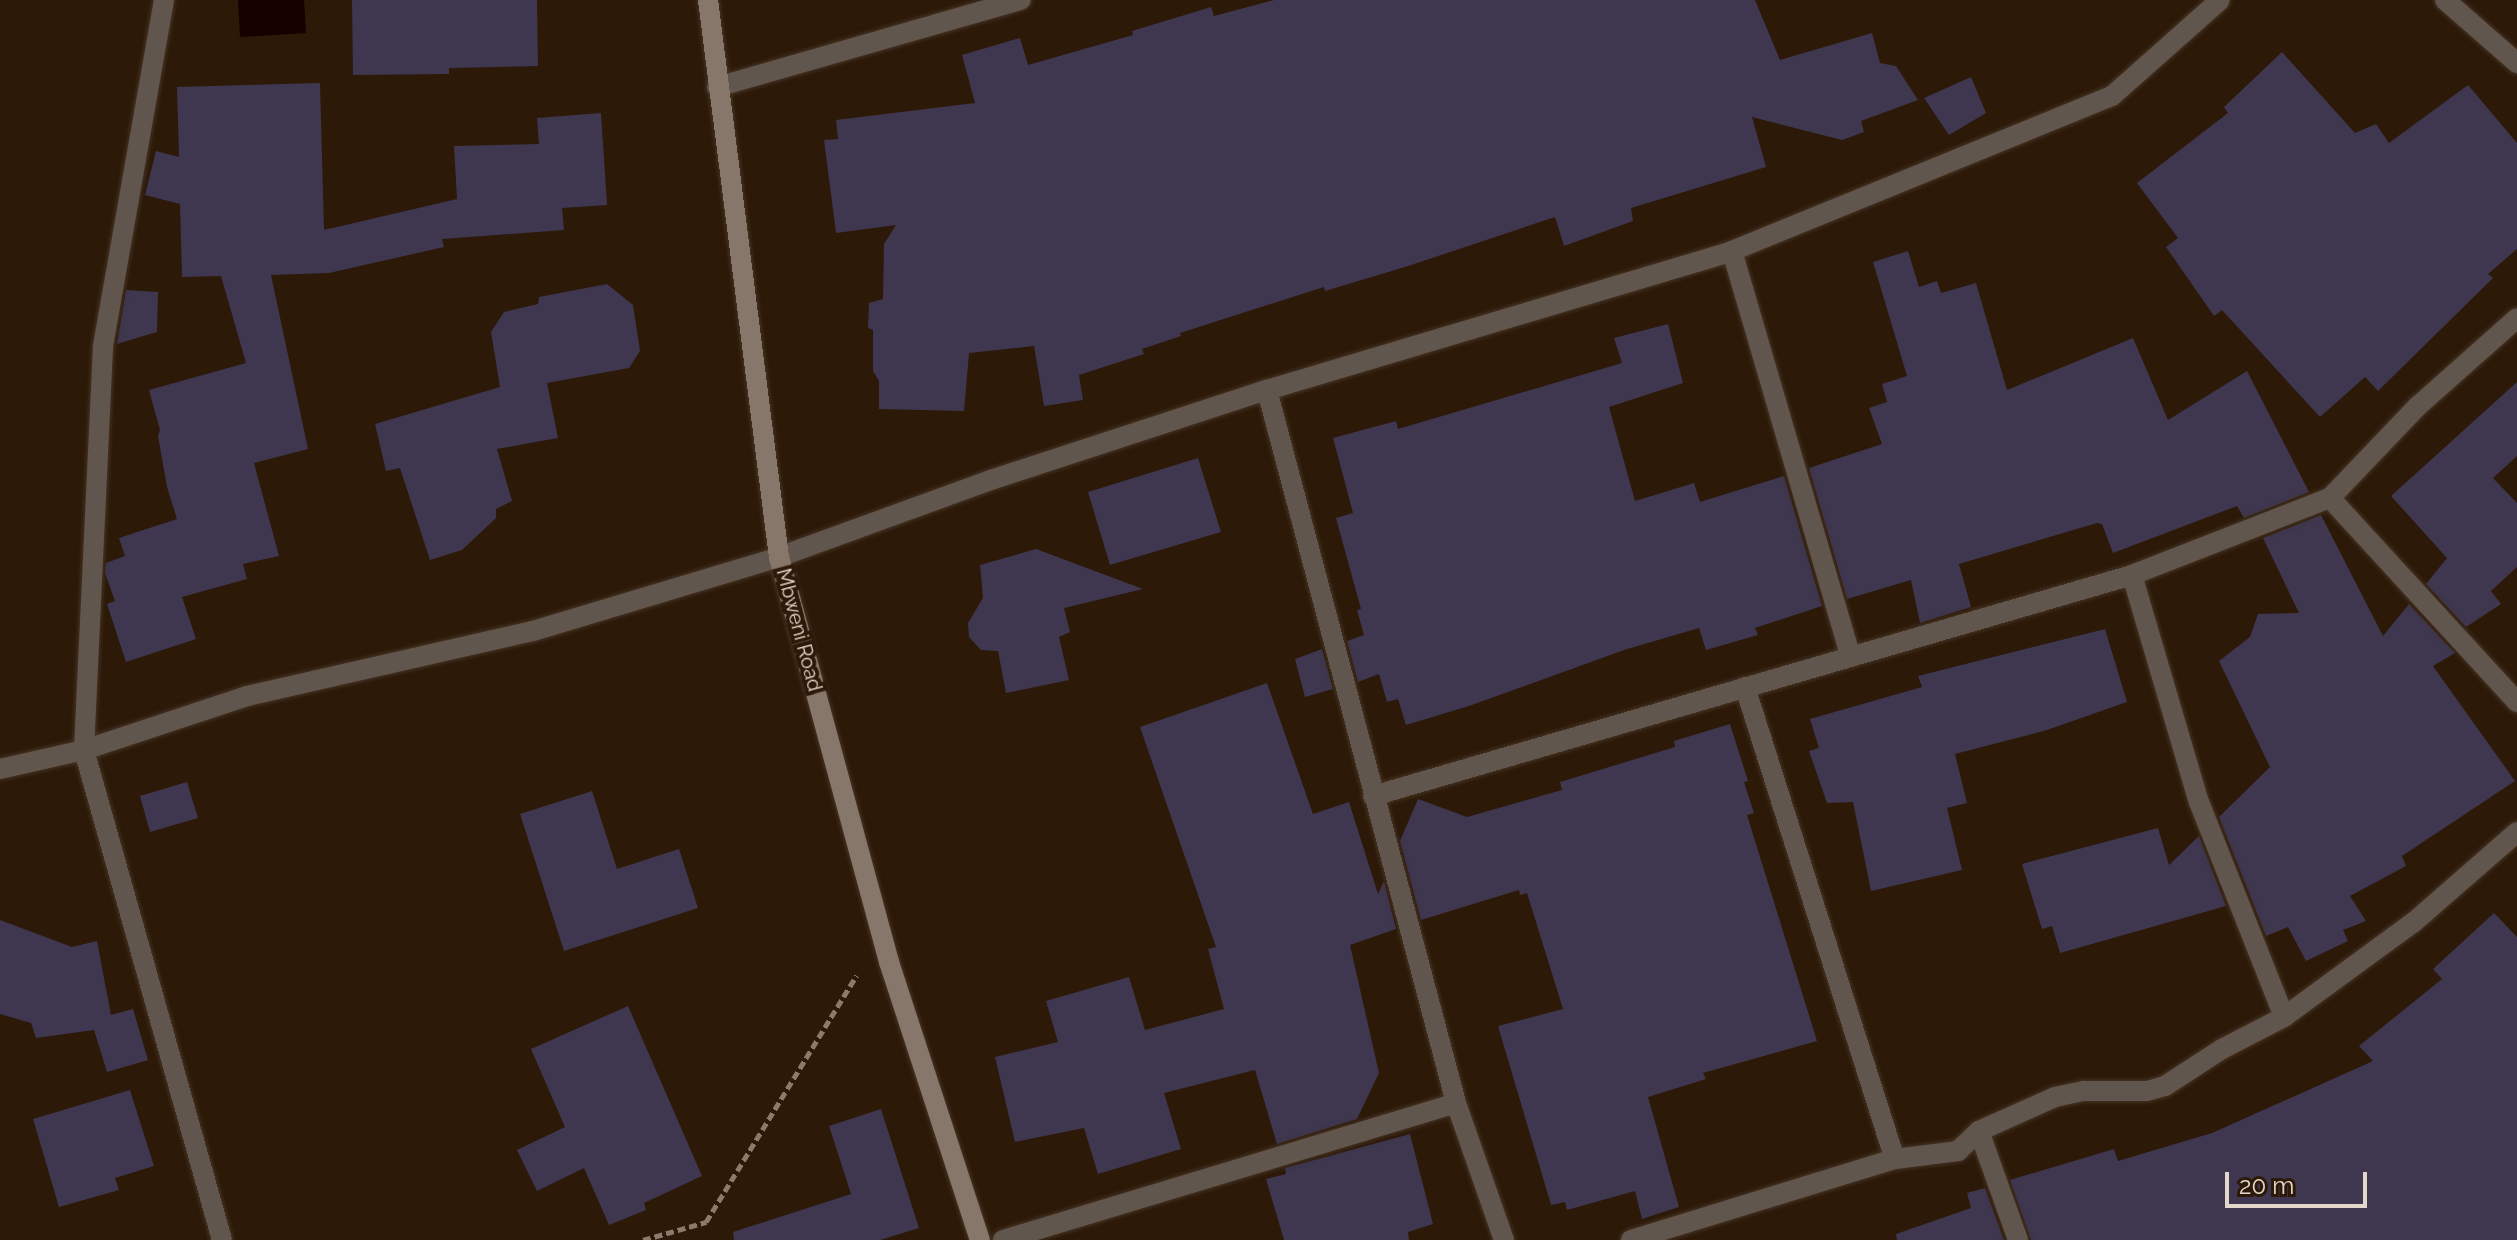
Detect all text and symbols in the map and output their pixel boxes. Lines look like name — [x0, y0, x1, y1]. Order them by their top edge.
street label: Mbweni Road — [771, 566, 827, 694]
scale bar — [2229, 1156, 2371, 1206]
text: 20 m — [2239, 1171, 2294, 1200]

